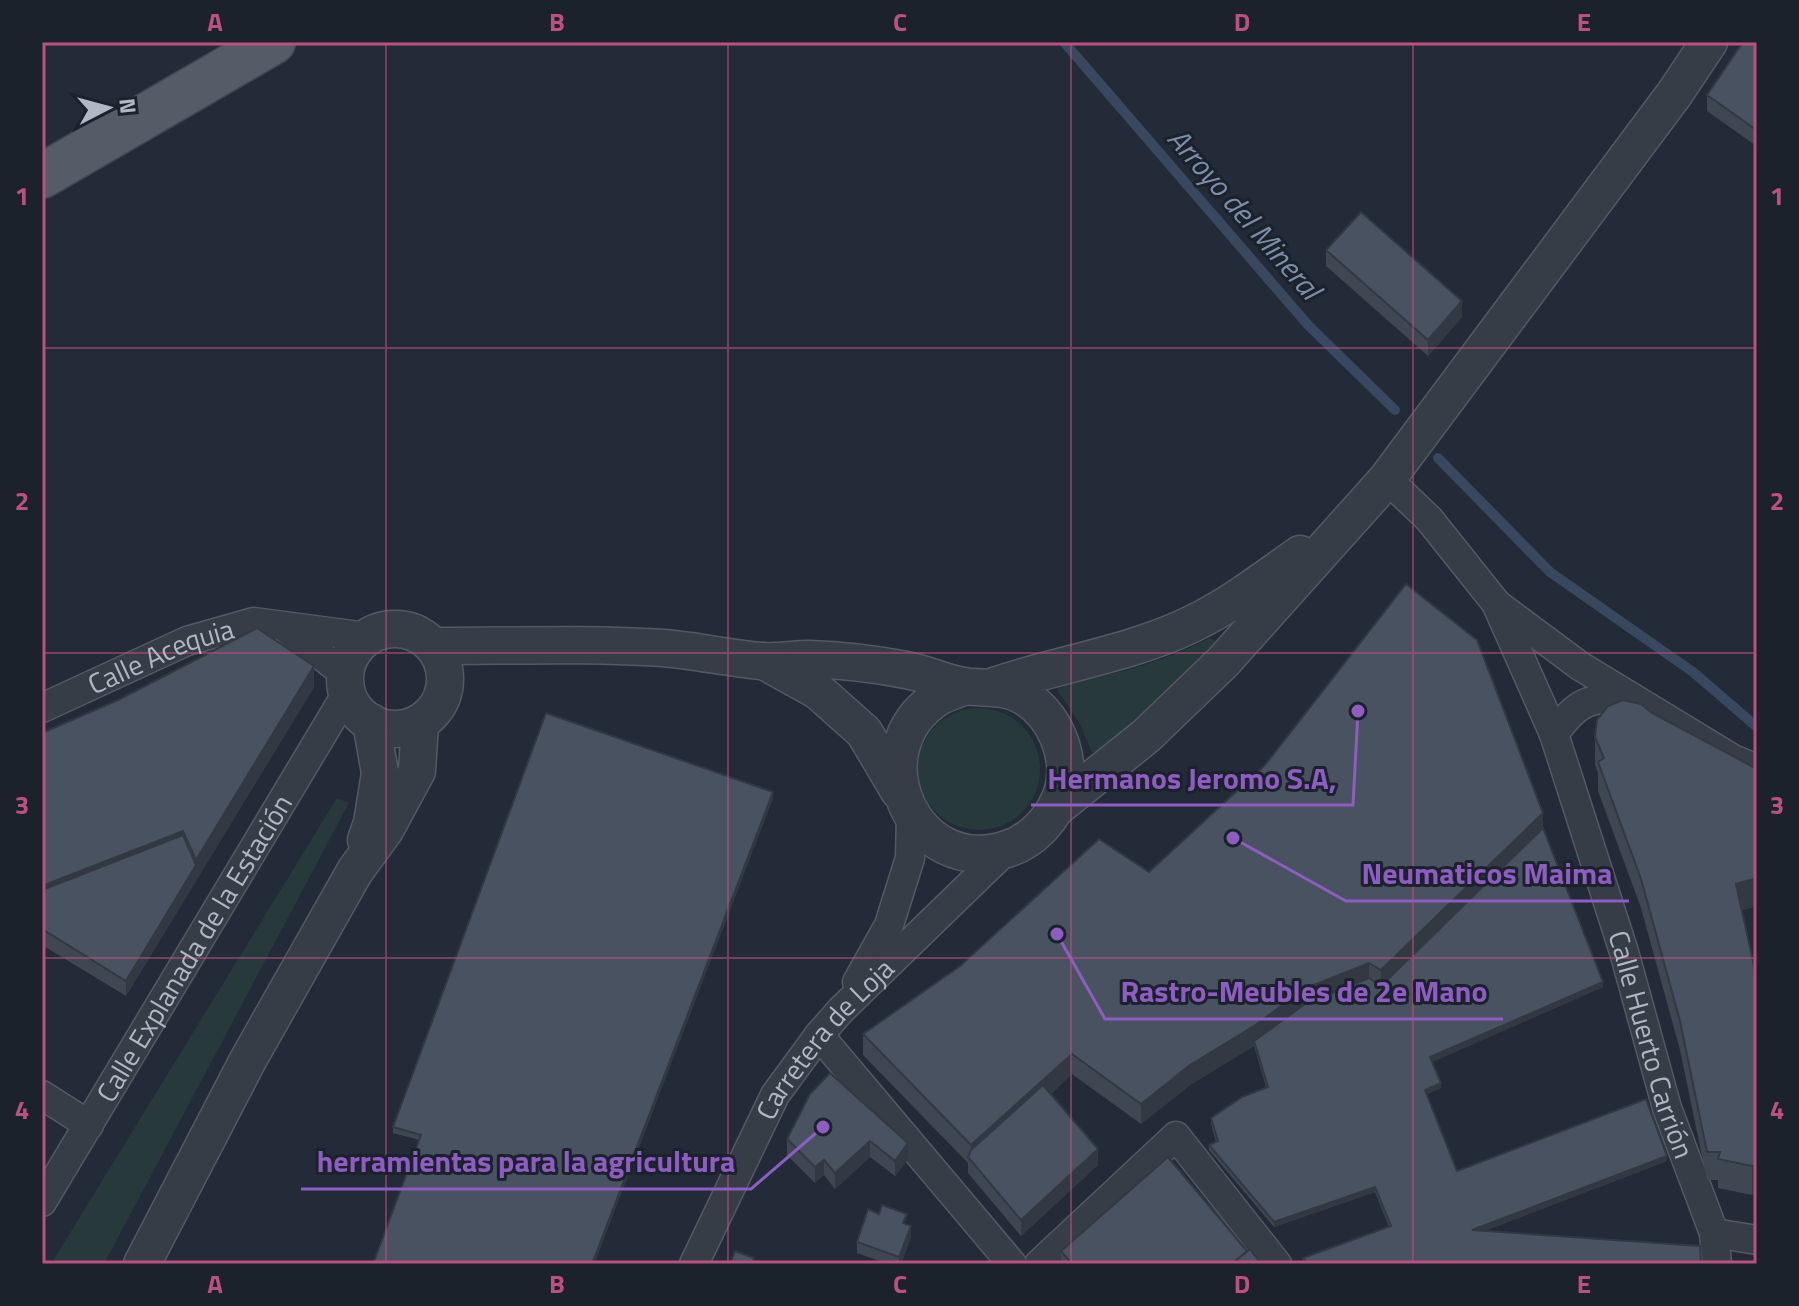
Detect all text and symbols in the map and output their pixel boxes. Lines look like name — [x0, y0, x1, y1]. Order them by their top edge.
text: A — [207, 2, 223, 41]
text: B — [549, 2, 565, 41]
text: C — [893, 2, 907, 41]
text: D — [1234, 2, 1250, 41]
text: E — [1577, 2, 1591, 41]
north arrow — [68, 68, 148, 148]
text: N — [110, 97, 146, 115]
water label: Arroyo del Mineral — [1157, 117, 1335, 312]
text: 1 — [15, 176, 29, 215]
text: 1 — [1770, 176, 1784, 215]
text: 2 — [15, 481, 29, 520]
text: 2 — [1770, 481, 1784, 520]
street label: Calle Acequia — [80, 607, 239, 705]
callout: Hermanos Jeromo S.A, — [1031, 751, 1353, 805]
text: Hermanos Jeromo S.A, — [1047, 755, 1337, 801]
text: 3 — [15, 785, 29, 824]
text: 3 — [1770, 785, 1784, 824]
street label: Calle Explanada de la Estación — [85, 786, 303, 1110]
callout: Neumaticos Maima — [1346, 847, 1629, 901]
text: Neumaticos Maima — [1362, 850, 1612, 896]
street label: Calle Huerto Carrión — [1597, 925, 1706, 1164]
street label: Carretera de Loja — [744, 948, 904, 1127]
callout: Rastro-Meubles de 2e Mano — [1105, 965, 1503, 1019]
text: Rastro-Meubles de 2e Mano — [1121, 968, 1487, 1014]
text: 4 — [15, 1090, 29, 1129]
text: 4 — [1770, 1090, 1784, 1129]
callout: herramientas para la agricultura — [301, 1135, 751, 1189]
text: herramientas para la agricultura — [317, 1138, 735, 1184]
text: A — [207, 1264, 223, 1303]
text: B — [549, 1264, 565, 1303]
text: C — [893, 1264, 907, 1303]
text: D — [1234, 1264, 1250, 1303]
text: E — [1577, 1264, 1591, 1303]

